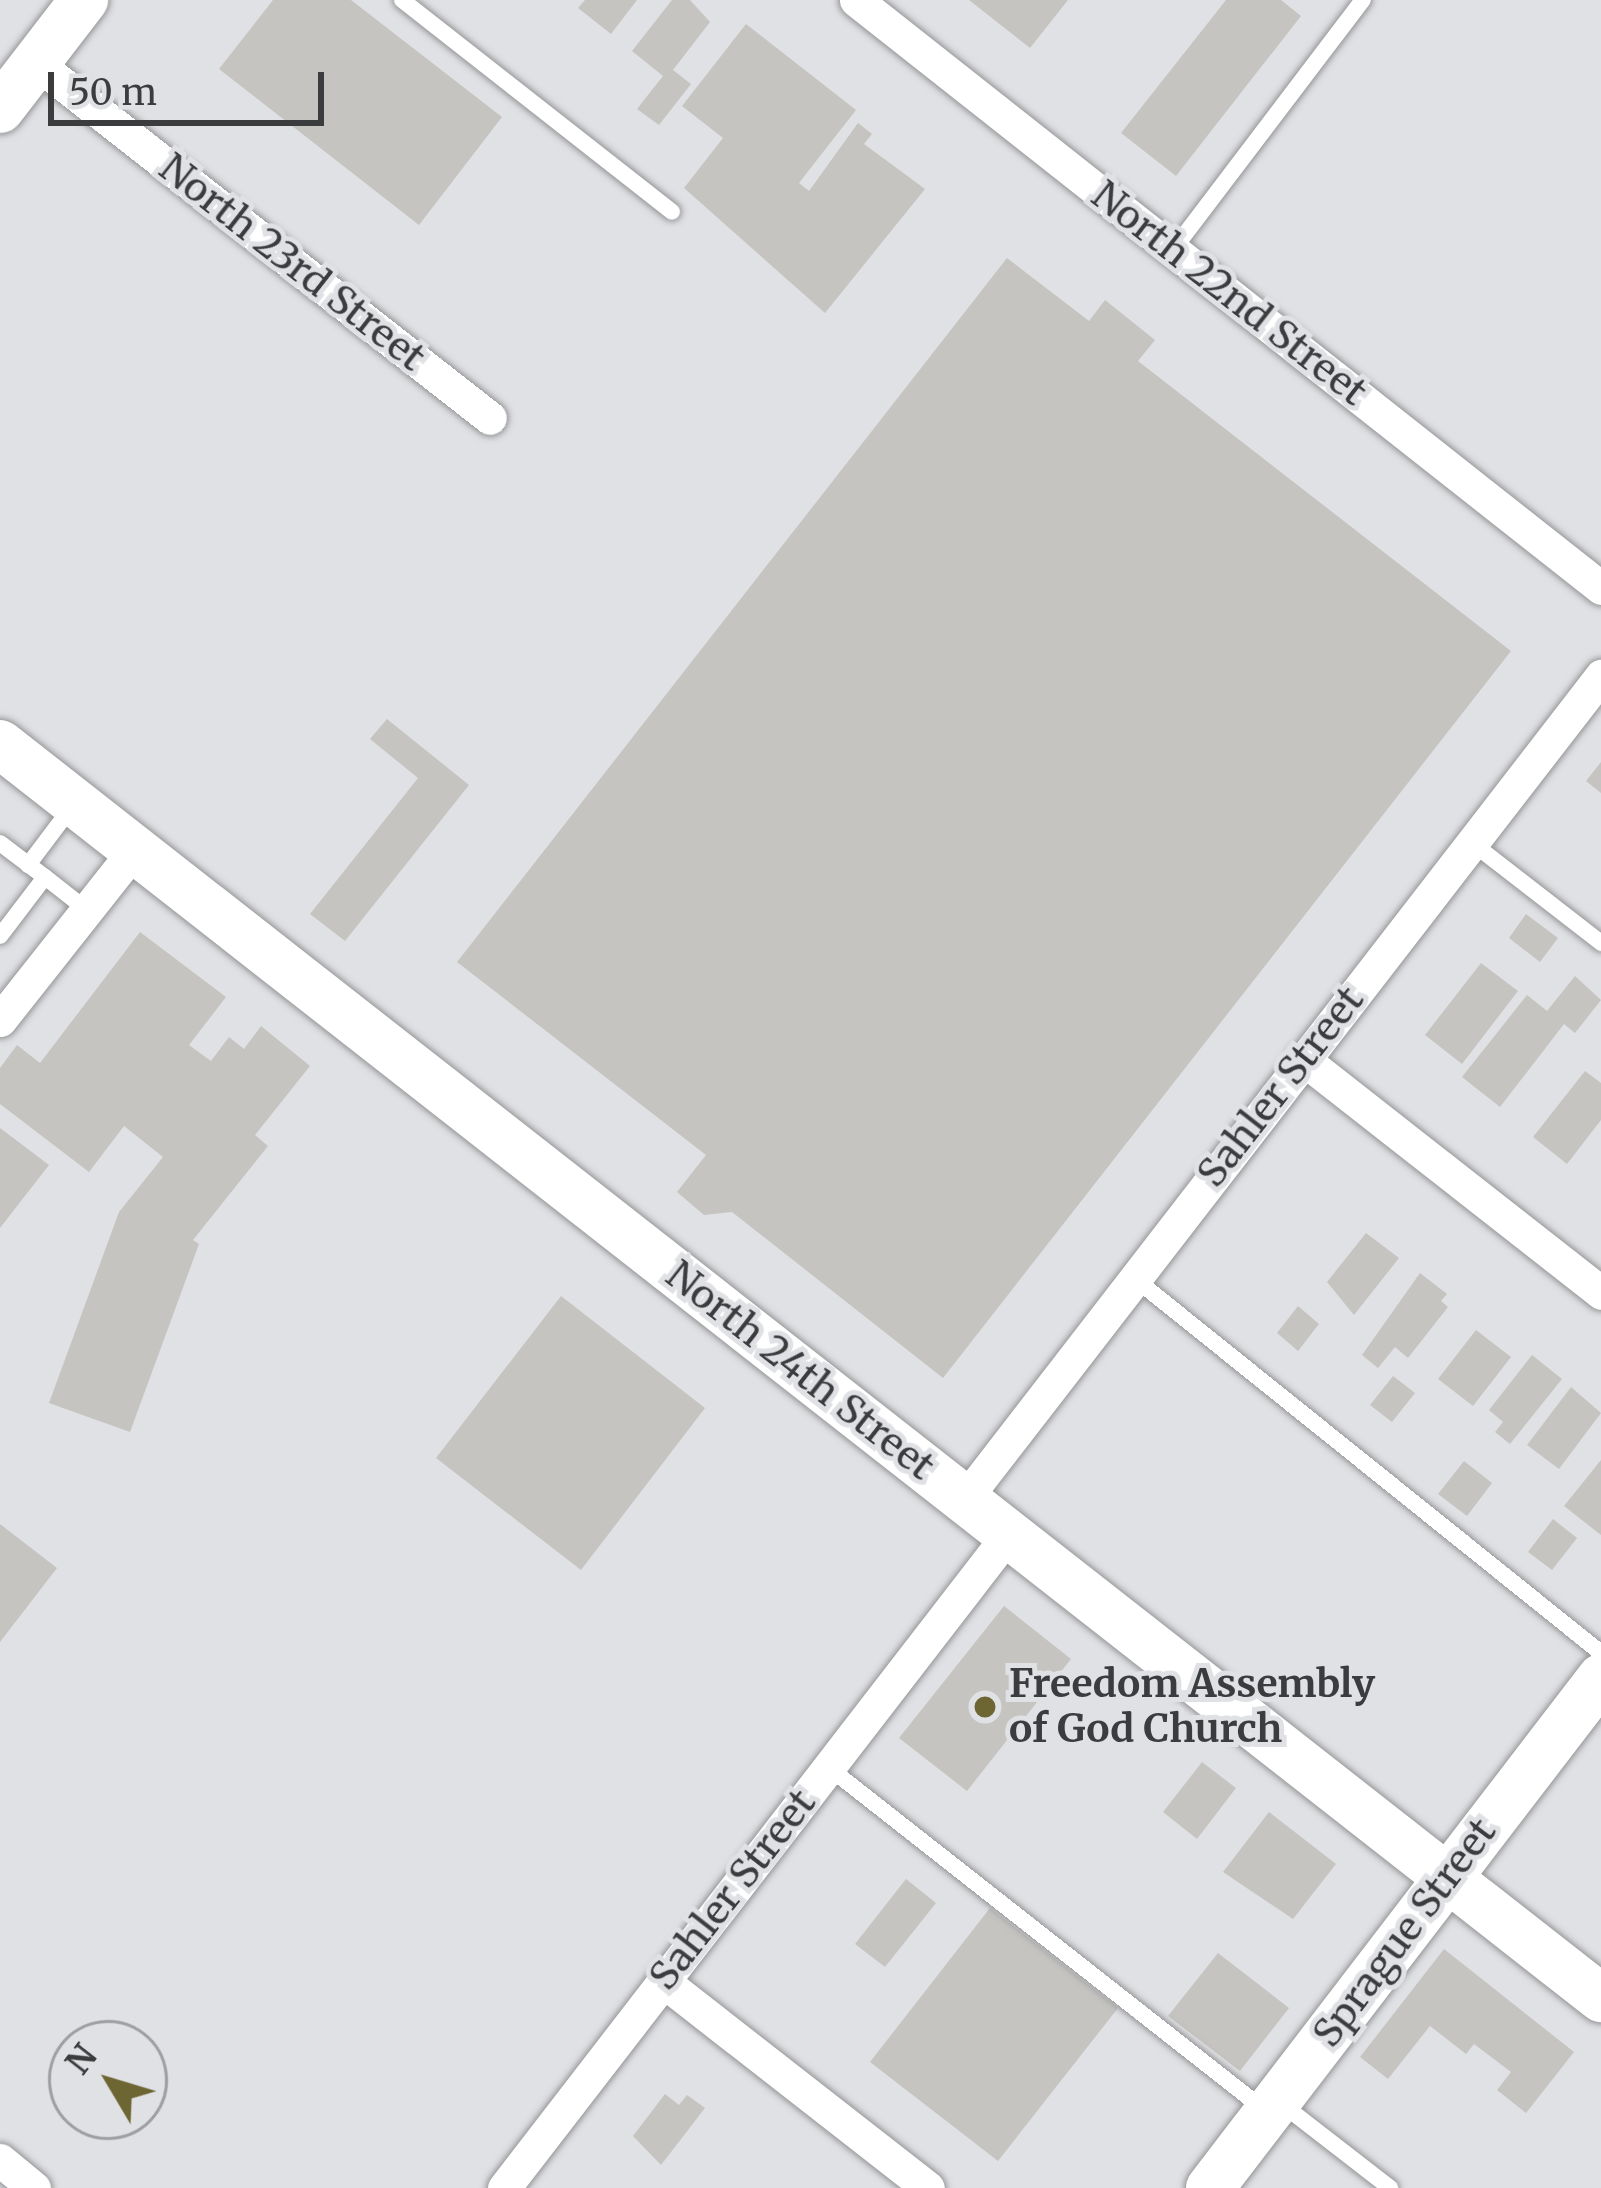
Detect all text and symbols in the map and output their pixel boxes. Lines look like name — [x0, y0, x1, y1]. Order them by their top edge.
scale bar — [54, 48, 330, 122]
text: 50 m — [69, 70, 157, 115]
street label: North 23rd Street — [150, 145, 434, 381]
street label: North 22nd Street — [1082, 172, 1376, 416]
street label: Sahler Street — [1188, 978, 1374, 1196]
street label: North 24th Street — [657, 1252, 943, 1490]
place label: Freedom Assembly of God Church — [1009, 1662, 1375, 1753]
marker: Freedom Assembly of God Church — [972, 1694, 998, 1720]
street label: Sahler Street — [640, 1781, 826, 1999]
street label: Sprague Street — [1304, 1810, 1506, 2056]
north arrow — [48, 2020, 168, 2140]
text: N — [57, 2036, 106, 2082]

